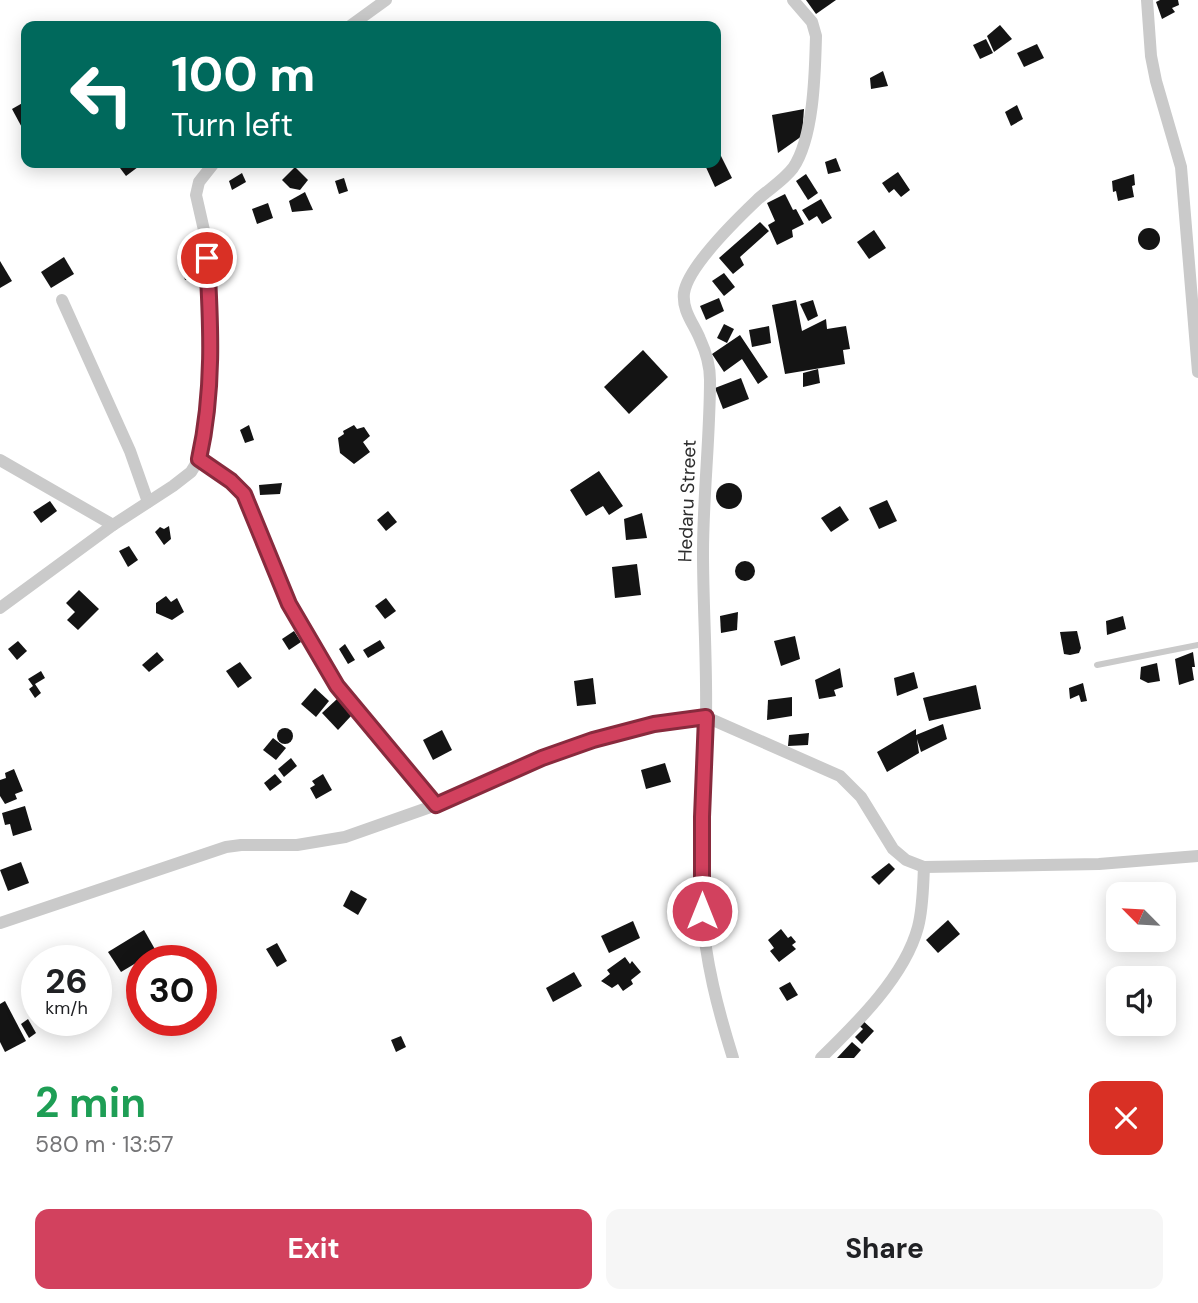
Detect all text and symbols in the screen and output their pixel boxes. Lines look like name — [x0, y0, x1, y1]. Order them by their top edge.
text: 100 m — [171, 42, 315, 106]
icon: left — [56, 49, 147, 140]
text: Turn left — [171, 104, 293, 146]
pin — [177, 228, 237, 288]
icon: arrive — [188, 239, 226, 277]
street label: Hedaru Street — [672, 439, 702, 563]
position arrow — [665, 874, 739, 948]
north arrow — [1106, 882, 1176, 952]
map controls — [1106, 882, 1176, 1036]
speed limit sign: 30 — [126, 945, 217, 1036]
text: 26 — [45, 958, 88, 1004]
button: sound — [1106, 966, 1176, 1036]
text: km/h — [45, 996, 88, 1020]
text: 2 min — [35, 1075, 146, 1130]
button: close — [1089, 1081, 1163, 1155]
text: 580 m · 13:57 — [35, 1129, 173, 1159]
button: Exit — [35, 1209, 592, 1289]
button: Share — [606, 1209, 1163, 1289]

